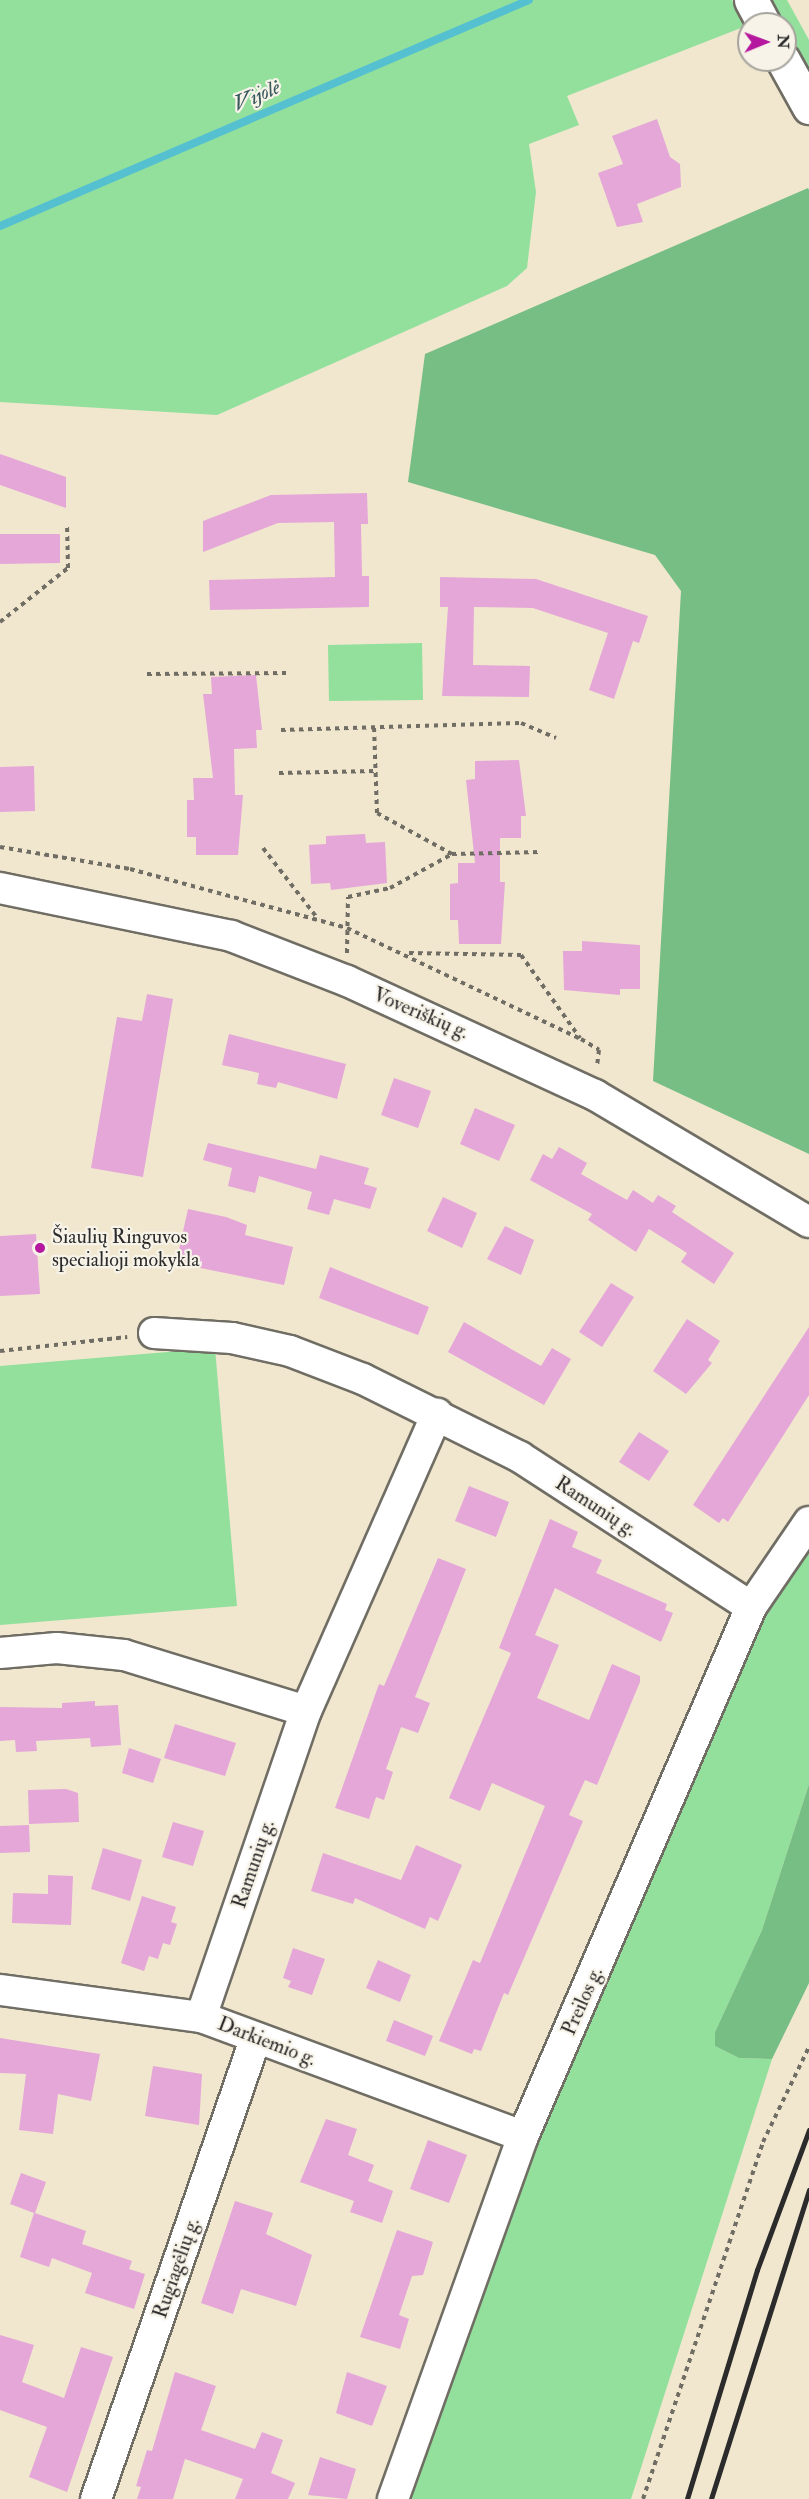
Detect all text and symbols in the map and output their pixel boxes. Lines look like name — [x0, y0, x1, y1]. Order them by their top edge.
north arrow — [737, 12, 797, 72]
text: N — [773, 34, 793, 49]
water label: Vijolė — [230, 75, 284, 117]
street label: Voveriškių g. — [370, 982, 472, 1044]
place label: Šiaulių Ringuvos specialioji mokykla — [52, 1224, 199, 1271]
marker: Šiaulių Ringuvos specialioji mokykla — [33, 1241, 47, 1255]
street label: Ramunių g. — [551, 1471, 641, 1541]
street label: Ramunių g. — [227, 1817, 279, 1911]
street label: Preilos g. — [556, 1963, 608, 2039]
street label: Darkiemio g. — [215, 2011, 319, 2071]
street label: Rugiagėlių g. — [148, 2215, 204, 2321]

